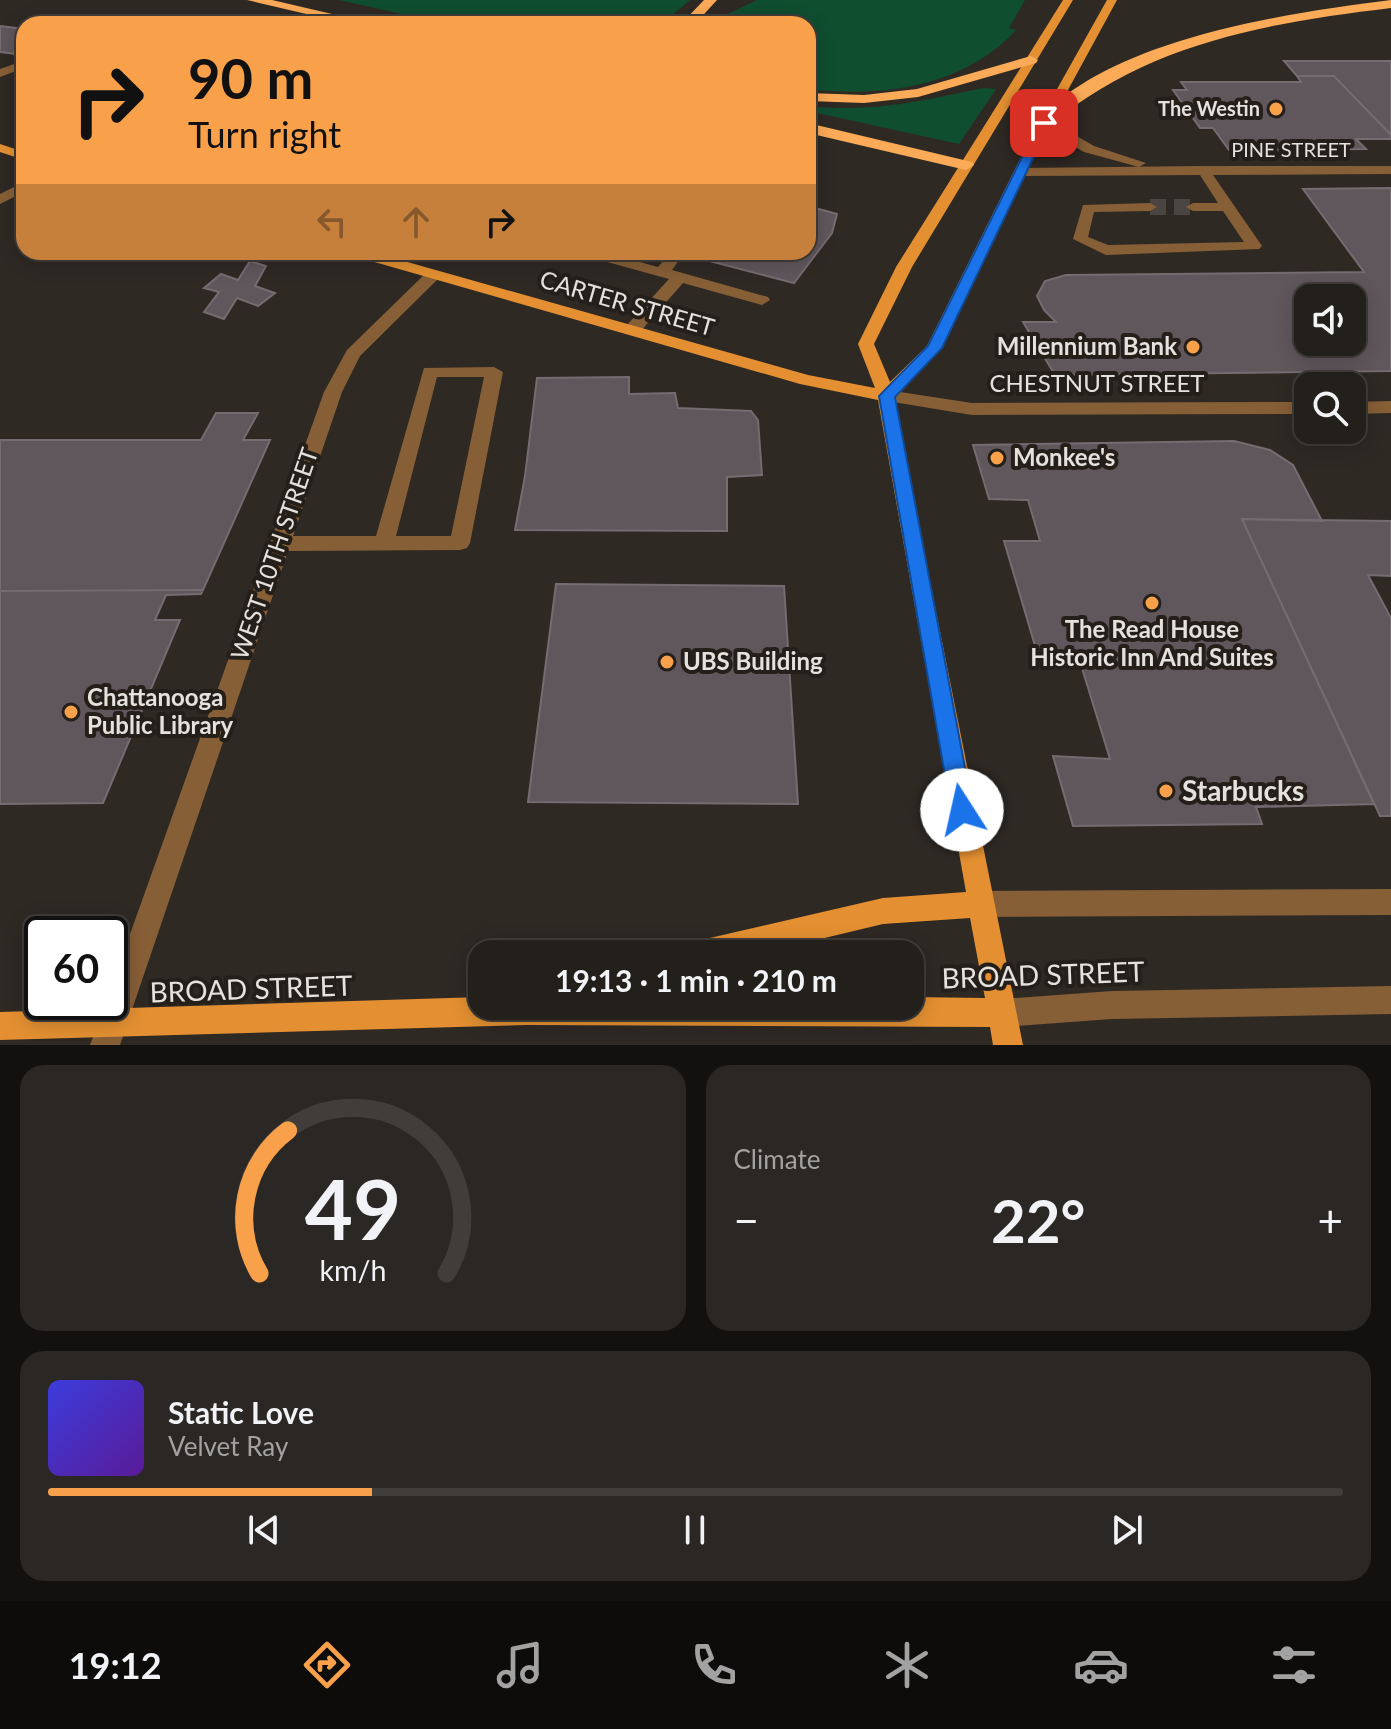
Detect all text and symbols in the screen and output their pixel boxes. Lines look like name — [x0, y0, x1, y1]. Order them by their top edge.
text: 90 m — [188, 44, 313, 111]
icon: right — [56, 48, 160, 152]
pin — [1010, 89, 1078, 157]
place label: The Westin — [1158, 96, 1260, 120]
marker: The Westin — [1267, 100, 1285, 118]
icon: arrive — [1022, 101, 1066, 145]
text: Turn right — [188, 112, 341, 156]
street label: PINE STREET — [1231, 137, 1351, 161]
icon: left — [310, 200, 354, 244]
icon: ahead — [394, 200, 438, 244]
icon: right — [478, 200, 522, 244]
street label: CARTER STREET — [537, 264, 718, 341]
map controls — [1294, 284, 1366, 444]
button: sound — [1294, 284, 1366, 356]
place label: Millennium Bank — [997, 331, 1177, 360]
marker: Millennium Bank — [1184, 338, 1202, 356]
street label: CHESTNUT STREET — [989, 368, 1205, 397]
button: search — [1294, 372, 1366, 444]
place label: Monkee's — [1013, 442, 1115, 471]
street label: WEST 10TH STREET — [224, 444, 323, 663]
marker: Monkee's — [988, 449, 1006, 467]
marker: The Read House Historic Inn And Suites — [1143, 594, 1161, 612]
place label: The Read House Historic Inn And Suites — [1030, 614, 1274, 671]
place label: UBS Building — [683, 646, 823, 675]
marker: UBS Building — [658, 653, 676, 671]
place label: Chattanooga Public Library — [87, 682, 234, 739]
marker: Chattanooga Public Library — [62, 703, 80, 721]
position arrow — [920, 768, 1004, 852]
place label: Starbucks — [1182, 773, 1304, 807]
marker: Starbucks — [1157, 782, 1175, 800]
speed limit sign: 60 — [24, 916, 128, 1020]
street label: BROAD STREET — [941, 953, 1145, 995]
text: 19:13 · 1 min · 210 m — [555, 962, 837, 998]
street label: BROAD STREET — [149, 967, 353, 1009]
text: Climate — [734, 1143, 820, 1175]
text: 49 — [305, 1158, 401, 1258]
text: 22° — [991, 1184, 1086, 1256]
text: − — [734, 1194, 759, 1246]
text: + — [1317, 1194, 1343, 1246]
text: km/h — [319, 1253, 386, 1287]
text: Static Love — [168, 1394, 314, 1430]
text: Velvet Ray — [168, 1430, 288, 1462]
icon: previous — [242, 1508, 286, 1552]
icon: pause — [673, 1508, 717, 1552]
icon: next — [1105, 1508, 1149, 1552]
icon: directions — [299, 1637, 355, 1693]
icon: music — [492, 1637, 548, 1693]
icon: phone — [686, 1637, 742, 1693]
icon: climate — [879, 1637, 935, 1693]
icon: car — [1073, 1637, 1129, 1693]
icon: filters — [1266, 1637, 1322, 1693]
text: 19:12 — [69, 1643, 162, 1687]

